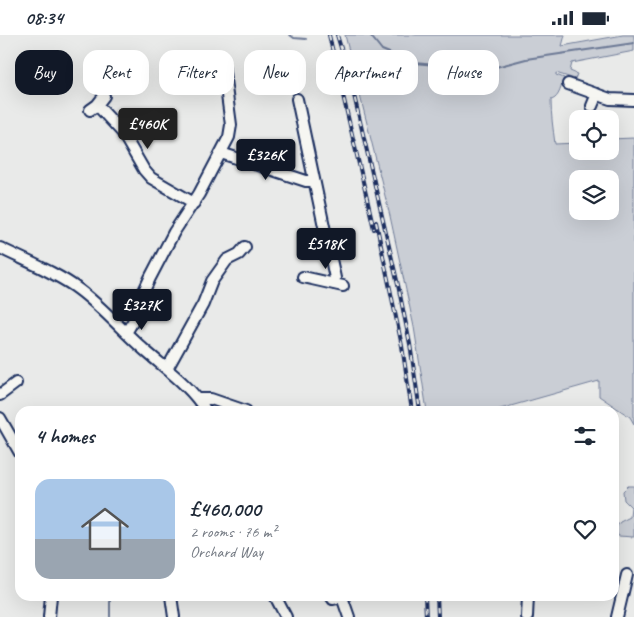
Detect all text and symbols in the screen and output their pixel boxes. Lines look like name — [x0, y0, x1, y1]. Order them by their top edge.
text: 08:34 — [25, 6, 63, 30]
chip: Buy — [15, 50, 73, 95]
chip: Rent — [83, 50, 149, 95]
chip: Filters — [159, 50, 234, 95]
chip: New — [244, 50, 306, 95]
chip: Apartment — [316, 50, 418, 95]
chip: House — [428, 50, 499, 95]
pin: £460K — [113, 107, 183, 150]
map controls — [569, 110, 619, 220]
button: locate — [569, 110, 619, 160]
text: £460K — [129, 114, 167, 134]
pin: £326K — [231, 139, 301, 181]
text: £326K — [247, 145, 285, 165]
button: layers — [569, 170, 619, 220]
pin: £518K — [291, 227, 361, 270]
text: £518K — [308, 234, 344, 254]
pin: £327K — [107, 289, 177, 331]
text: £327K — [124, 295, 160, 315]
icon: filters — [571, 422, 599, 450]
text: 4 homes — [35, 423, 94, 449]
text: £460,000 — [190, 496, 261, 522]
icon: home — [75, 499, 135, 559]
icon: heart — [571, 515, 599, 543]
text: 2 rooms · 76 m² — [190, 522, 276, 542]
text: Orchard Way — [190, 542, 263, 562]

